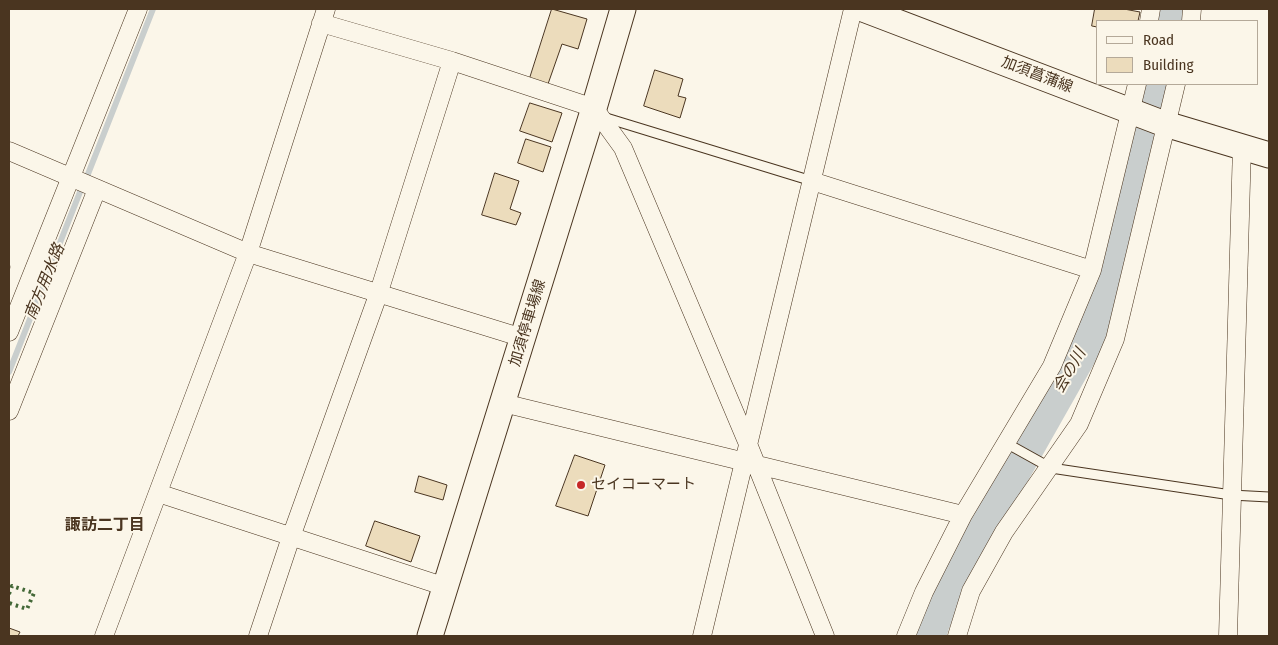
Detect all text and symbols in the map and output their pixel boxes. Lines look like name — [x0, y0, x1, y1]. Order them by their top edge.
legend — [1096, 20, 1258, 85]
text: Road — [1143, 31, 1174, 49]
street label: 加須菖蒲線 — [999, 53, 1075, 97]
text: Building — [1143, 56, 1194, 74]
water label: 南方用水路 — [21, 241, 69, 323]
street label: 加須停車場線 — [506, 277, 550, 369]
water label: 会の川 — [1050, 345, 1090, 397]
place label: セイコーマート — [591, 476, 696, 494]
marker: セイコーマート — [575, 479, 587, 491]
district label: 諏訪二丁目 — [65, 516, 145, 536]

